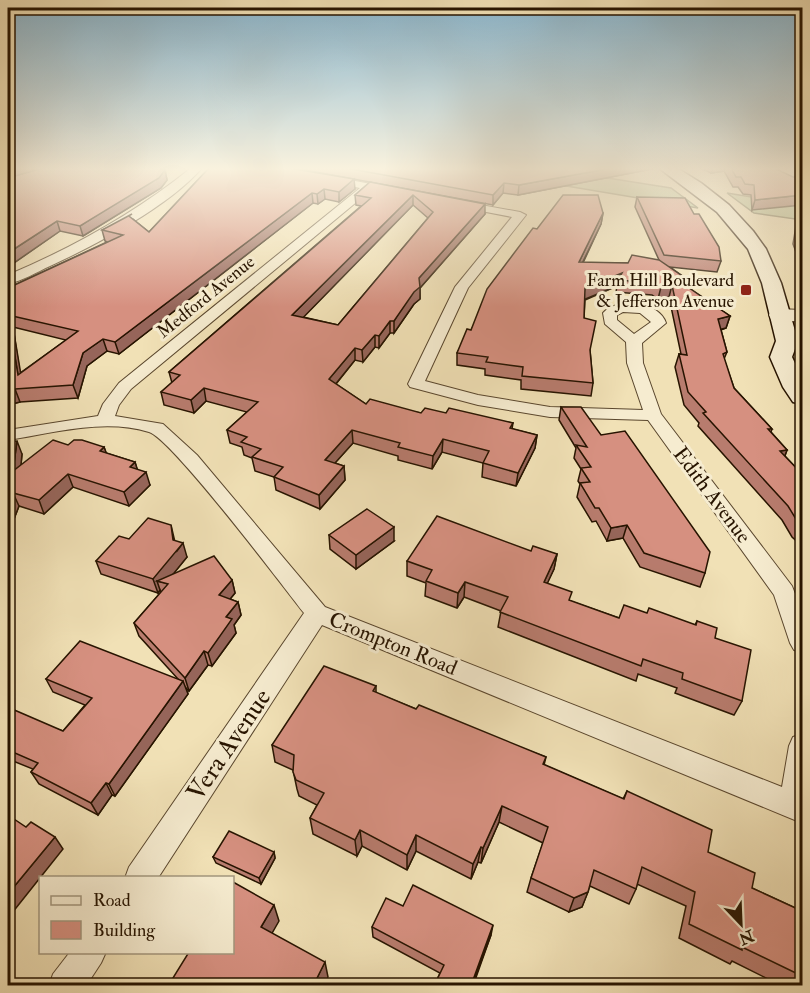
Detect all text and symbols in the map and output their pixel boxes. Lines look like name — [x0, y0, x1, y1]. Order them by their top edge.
street label: Medford Avenue — [152, 250, 260, 343]
place label: Farm Hill Boulevard & Jefferson Avenue — [586, 269, 734, 313]
marker: Farm Hill Boulevard & Jefferson Avenue — [739, 283, 753, 297]
street label: Edith Avenue — [667, 441, 757, 549]
street label: Crompton Road — [325, 606, 462, 682]
street label: Vera Avenue — [180, 683, 278, 807]
legend — [39, 876, 234, 954]
text: Road — [93, 889, 131, 912]
north arrow — [711, 894, 771, 954]
text: Building — [93, 919, 156, 942]
text: N — [735, 924, 758, 949]

